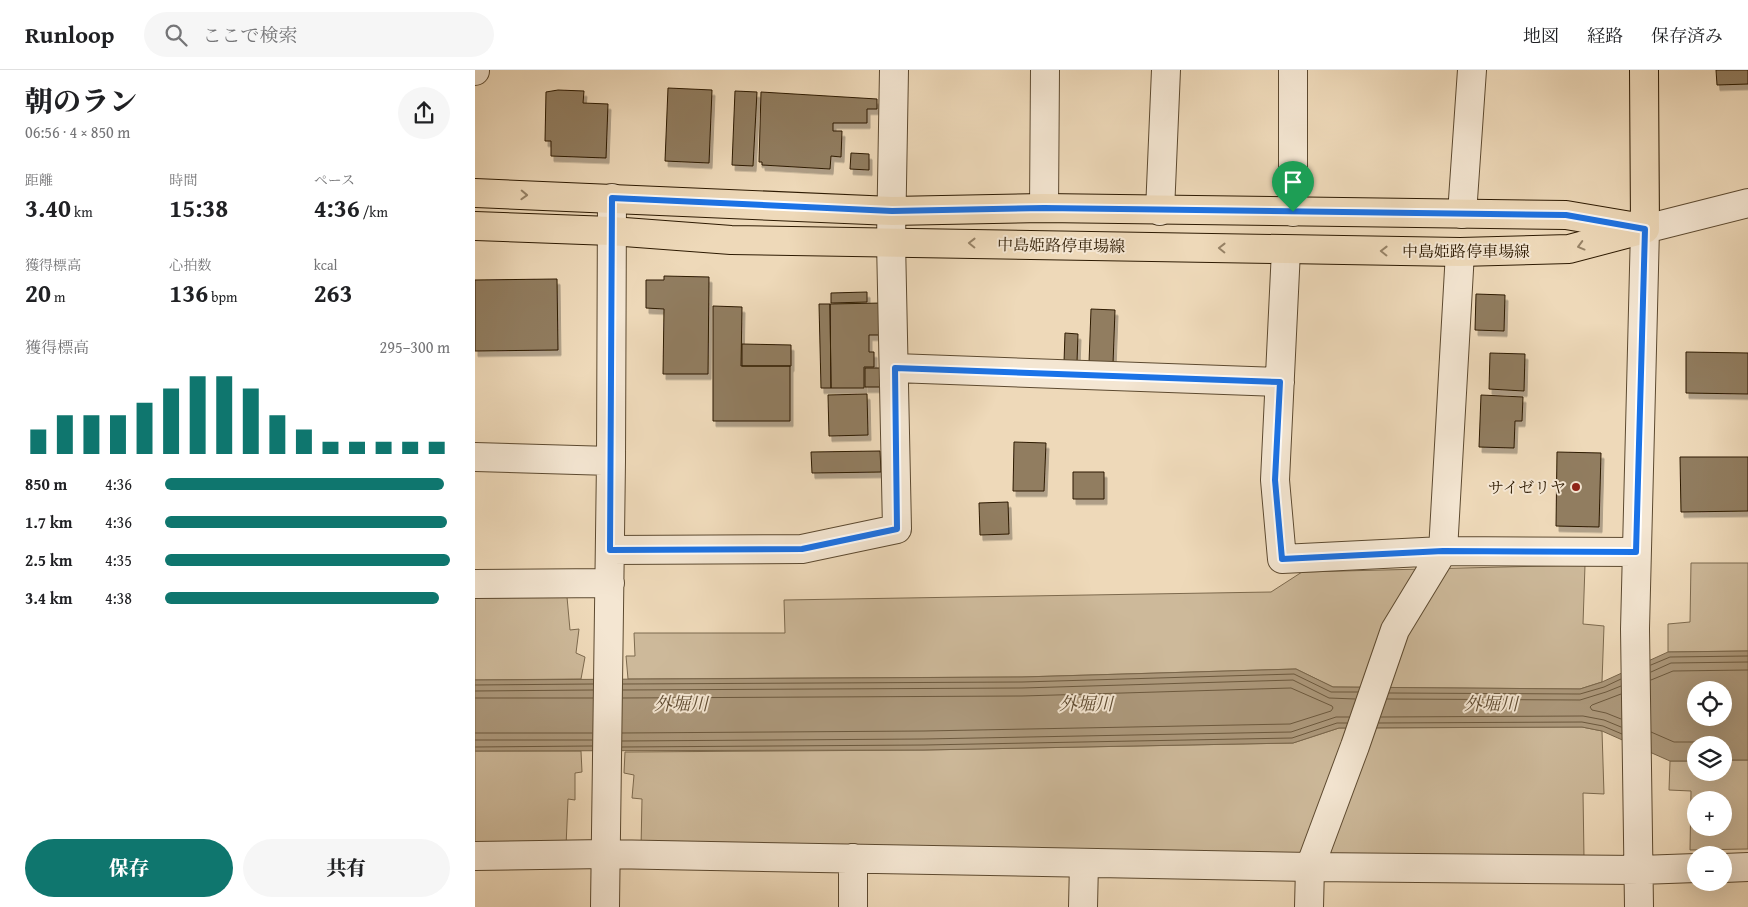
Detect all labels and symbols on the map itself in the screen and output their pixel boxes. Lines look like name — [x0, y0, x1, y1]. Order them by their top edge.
pin — [1272, 161, 1314, 212]
one-way arrow — [520, 190, 528, 200]
street label: 中島姫路停車場線 — [997, 232, 1125, 258]
one-way arrow — [968, 238, 976, 248]
street label: 中島姫路停車場線 — [1402, 239, 1530, 263]
one-way arrow — [1577, 240, 1586, 251]
one-way arrow — [1218, 243, 1226, 254]
one-way arrow — [1380, 246, 1388, 256]
place label: サイゼリヤ — [1488, 475, 1566, 499]
marker: サイゼリヤ — [1570, 481, 1582, 493]
water label: 外堀川 — [654, 690, 710, 717]
water label: 外堀川 — [1059, 690, 1115, 717]
water label: 外堀川 — [1464, 690, 1520, 717]

